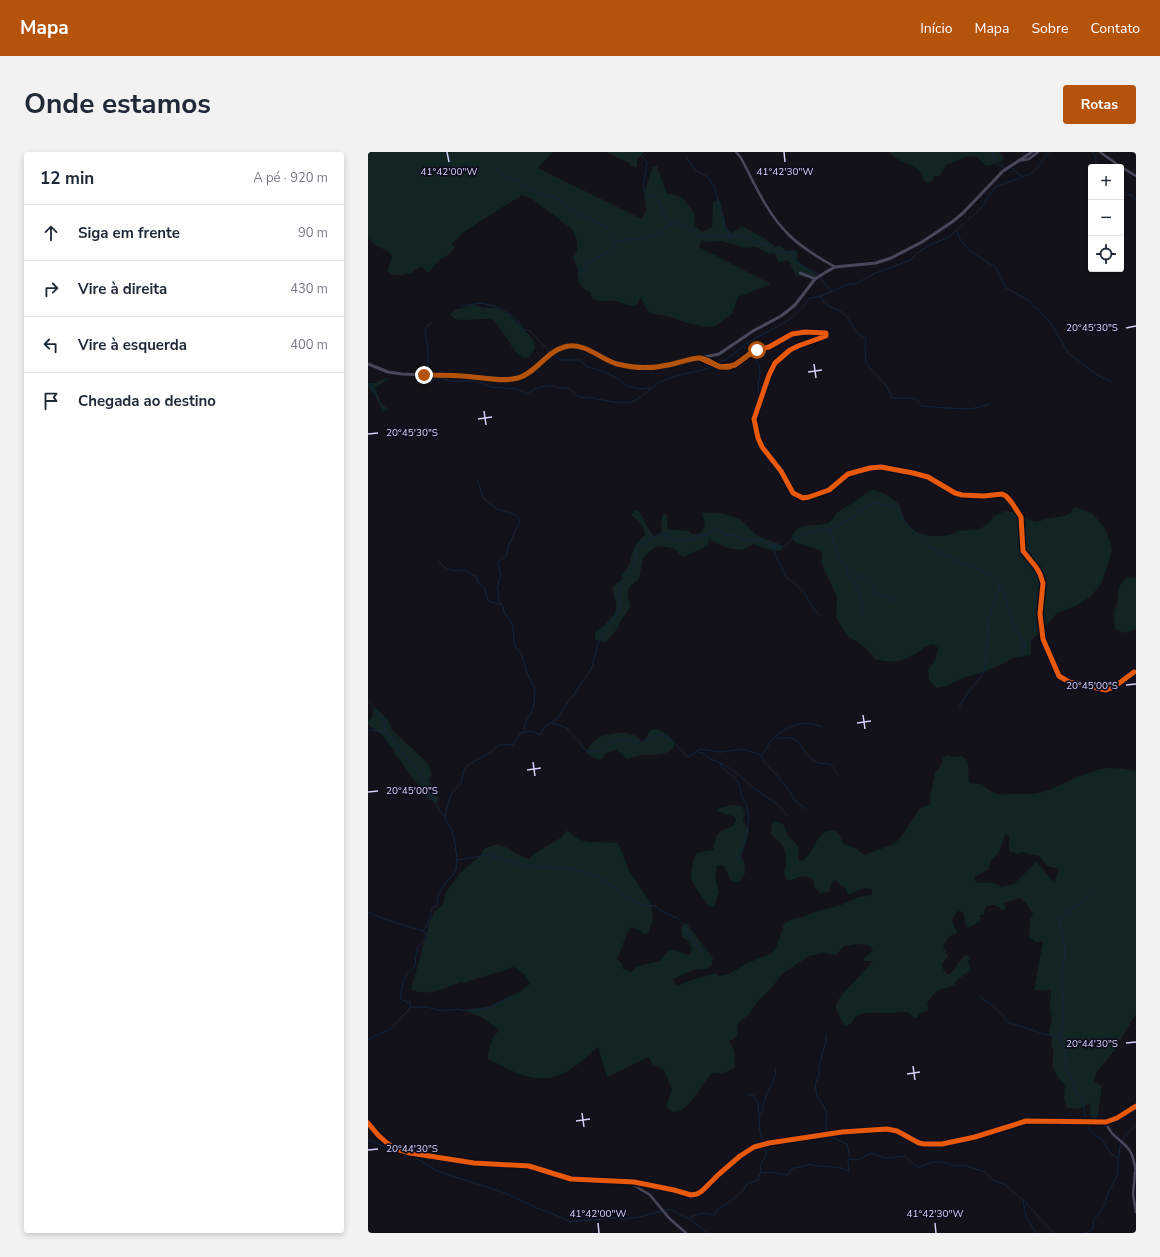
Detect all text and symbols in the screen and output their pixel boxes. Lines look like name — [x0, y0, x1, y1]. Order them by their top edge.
text: Mapa — [20, 15, 69, 41]
text: Início — [920, 19, 952, 38]
text: Mapa — [974, 19, 1009, 38]
text: Sobre — [1031, 19, 1068, 38]
text: Contato — [1090, 19, 1140, 38]
text: Onde estamos — [24, 85, 211, 123]
button: Rotas — [1063, 85, 1136, 124]
map controls — [1088, 164, 1124, 272]
button: + — [1088, 164, 1124, 200]
text: 41°42'00"W — [421, 165, 477, 179]
text: 41°42'30"W — [757, 165, 813, 179]
text: 12 min — [40, 167, 94, 190]
text: A pé · 920 m — [253, 169, 328, 187]
button: − — [1088, 200, 1124, 236]
icon: ahead — [40, 222, 62, 244]
text: Siga em frente — [78, 223, 180, 243]
text: 90 m — [298, 224, 328, 242]
button: locate — [1088, 236, 1124, 272]
icon: right — [40, 278, 62, 300]
text: Vire à direita — [78, 279, 167, 299]
text: 430 m — [290, 280, 328, 298]
text: 20°45'30"S — [1066, 321, 1118, 335]
icon: left — [40, 334, 62, 356]
text: Vire à esquerda — [78, 335, 187, 355]
text: 400 m — [290, 336, 328, 354]
route start — [748, 341, 766, 359]
route end — [415, 366, 433, 384]
icon: arrive — [40, 390, 62, 412]
text: Chegada ao destino — [78, 391, 216, 411]
text: 20°45'30"S — [386, 426, 438, 440]
text: 20°45'00"S — [1066, 679, 1118, 693]
text: 20°45'00"S — [386, 784, 438, 798]
text: 20°44'30"S — [1066, 1037, 1118, 1051]
text: 20°44'30"S — [386, 1142, 438, 1156]
text: 41°42'00"W — [570, 1207, 626, 1221]
text: 41°42'30"W — [907, 1207, 963, 1221]

